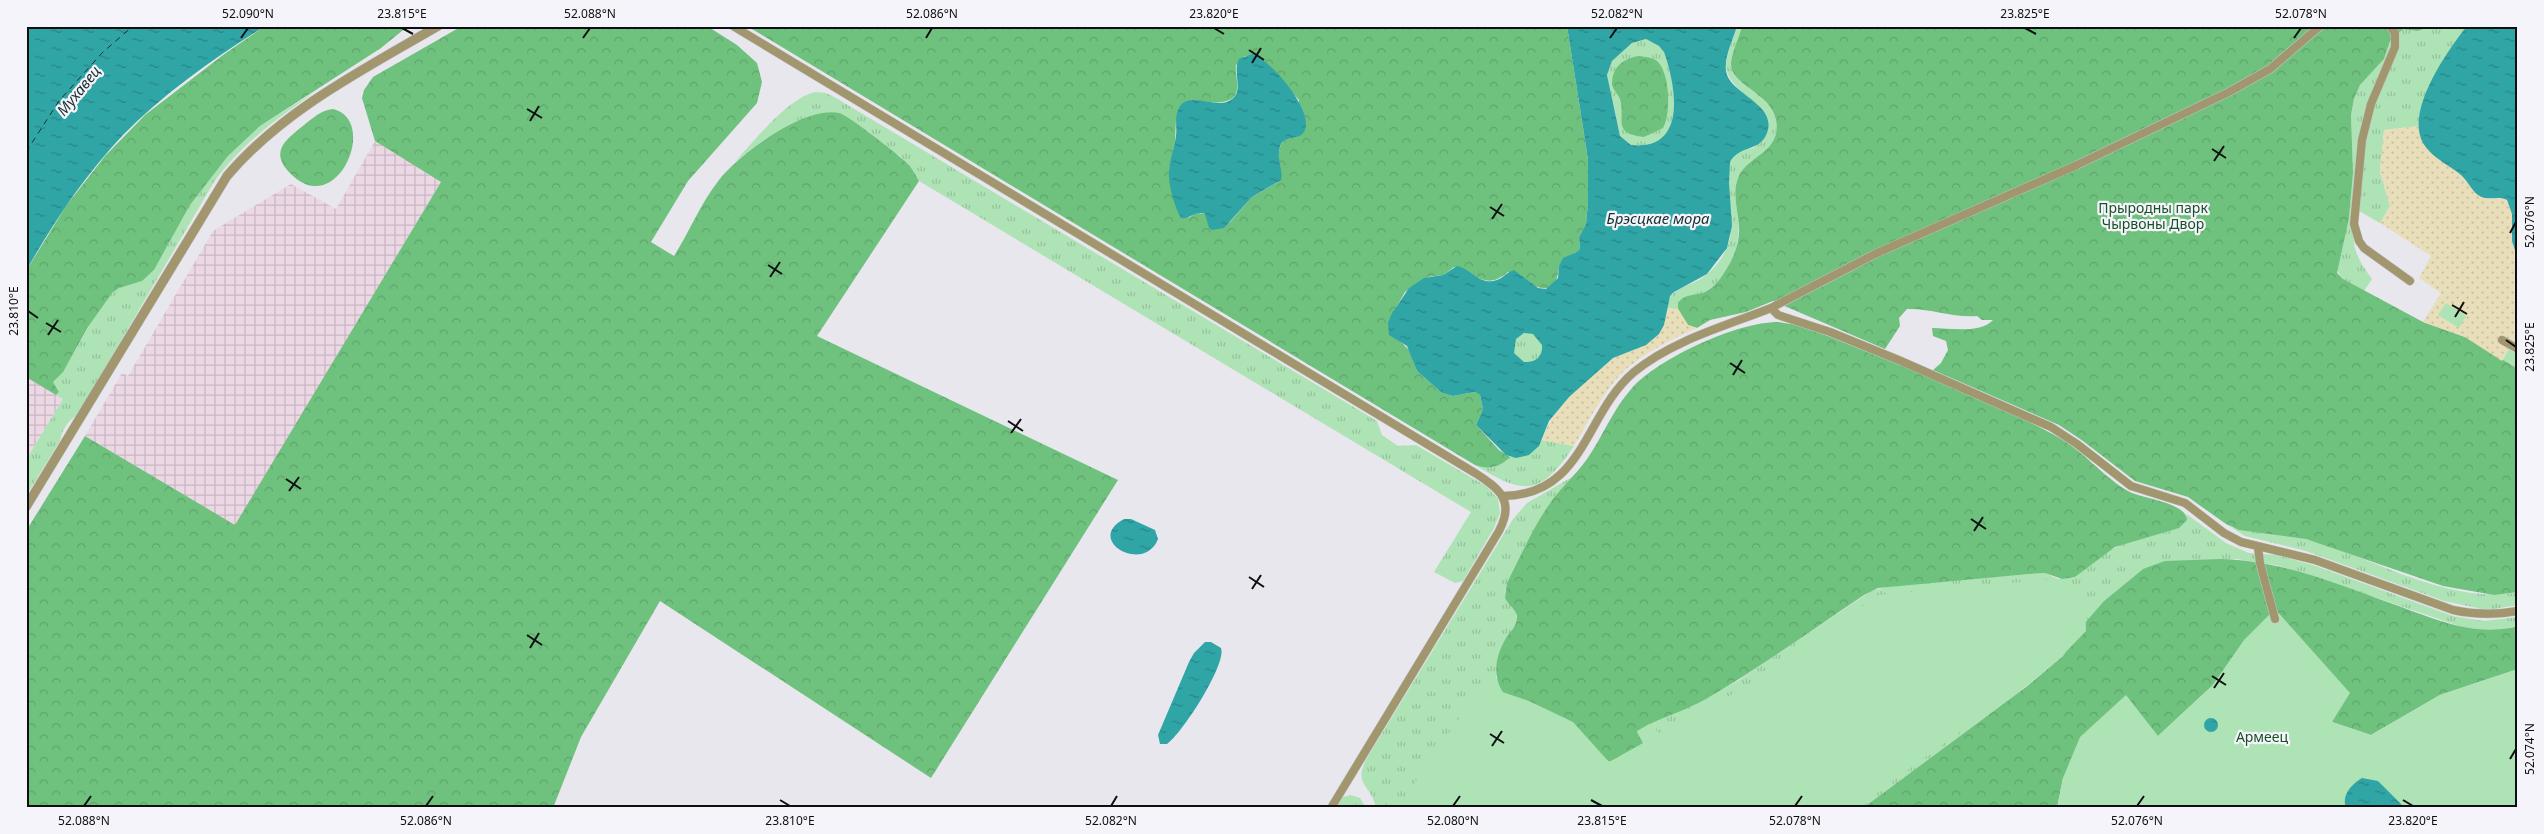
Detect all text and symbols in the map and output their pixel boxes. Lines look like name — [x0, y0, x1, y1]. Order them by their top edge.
text: 52.090°N — [222, 5, 274, 22]
text: 23.815°E — [377, 5, 427, 22]
text: 52.088°N — [564, 5, 616, 22]
text: 52.086°N — [906, 5, 958, 22]
text: 23.820°E — [1189, 5, 1239, 22]
text: 52.082°N — [1591, 5, 1643, 22]
text: 23.825°E — [2000, 5, 2050, 22]
text: 52.078°N — [2275, 5, 2327, 22]
water label: Мухавец — [52, 61, 105, 120]
text: 52.076°N — [2521, 196, 2538, 248]
park label: Прыродны парк Чырвоны Двор — [2098, 198, 2208, 233]
water label: Брэсцкае мора — [1606, 208, 1710, 228]
text: 23.810°E — [5, 286, 22, 336]
text: 23.825°E — [2521, 322, 2538, 372]
text: 52.074°N — [2521, 723, 2538, 775]
park label: Армеец — [2236, 727, 2289, 746]
text: 52.088°N — [58, 812, 110, 829]
text: 52.086°N — [400, 812, 452, 829]
text: 23.810°E — [765, 812, 815, 829]
text: 52.082°N — [1085, 812, 1137, 829]
text: 52.080°N — [1427, 812, 1479, 829]
text: 23.815°E — [1577, 812, 1627, 829]
text: 52.078°N — [1769, 812, 1821, 829]
text: 52.076°N — [2111, 812, 2163, 829]
text: 23.820°E — [2388, 812, 2438, 829]

